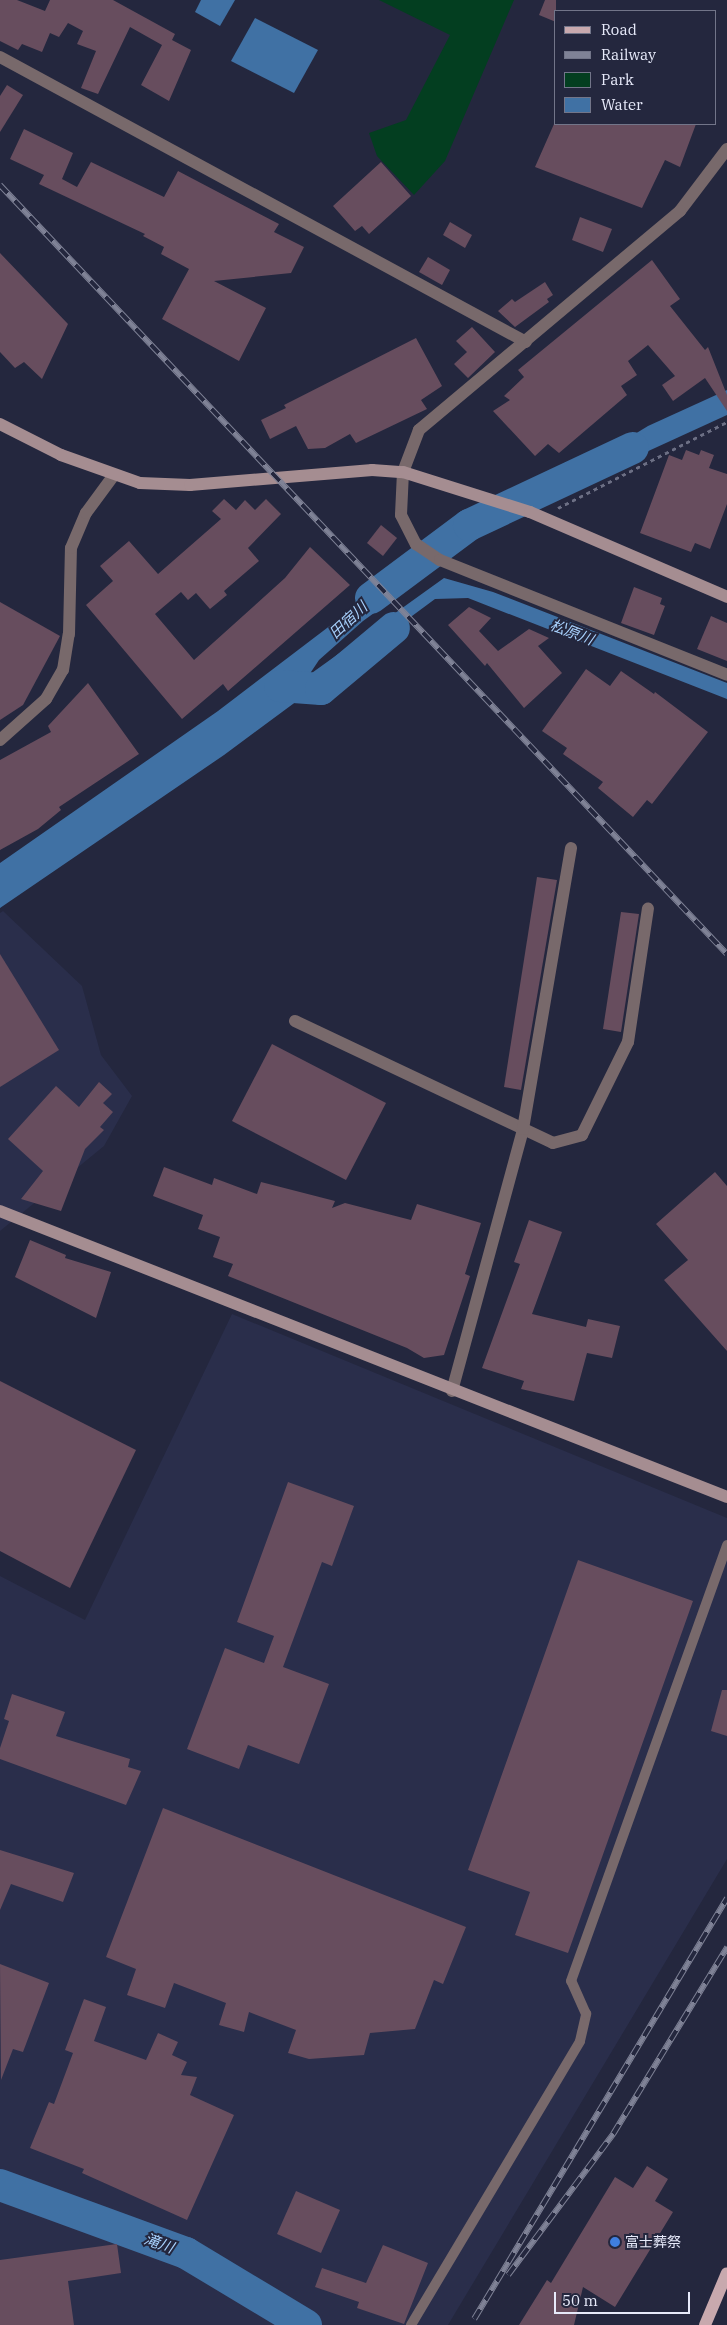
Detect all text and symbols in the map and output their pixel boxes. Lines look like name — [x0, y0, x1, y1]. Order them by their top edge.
legend — [554, 10, 717, 125]
text: Road — [601, 20, 637, 39]
text: Railway — [601, 45, 656, 64]
text: Park — [601, 70, 634, 89]
text: Water — [601, 95, 643, 114]
water label: 田宿川 — [325, 598, 371, 642]
water label: 松原川 — [548, 616, 596, 648]
water label: 滝川 — [142, 2229, 176, 2257]
place label: 富士葬祭 — [625, 2234, 681, 2250]
marker: 富士葬祭 — [609, 2236, 621, 2248]
scale bar — [557, 2282, 693, 2314]
text: 50 m — [562, 2291, 598, 2310]

